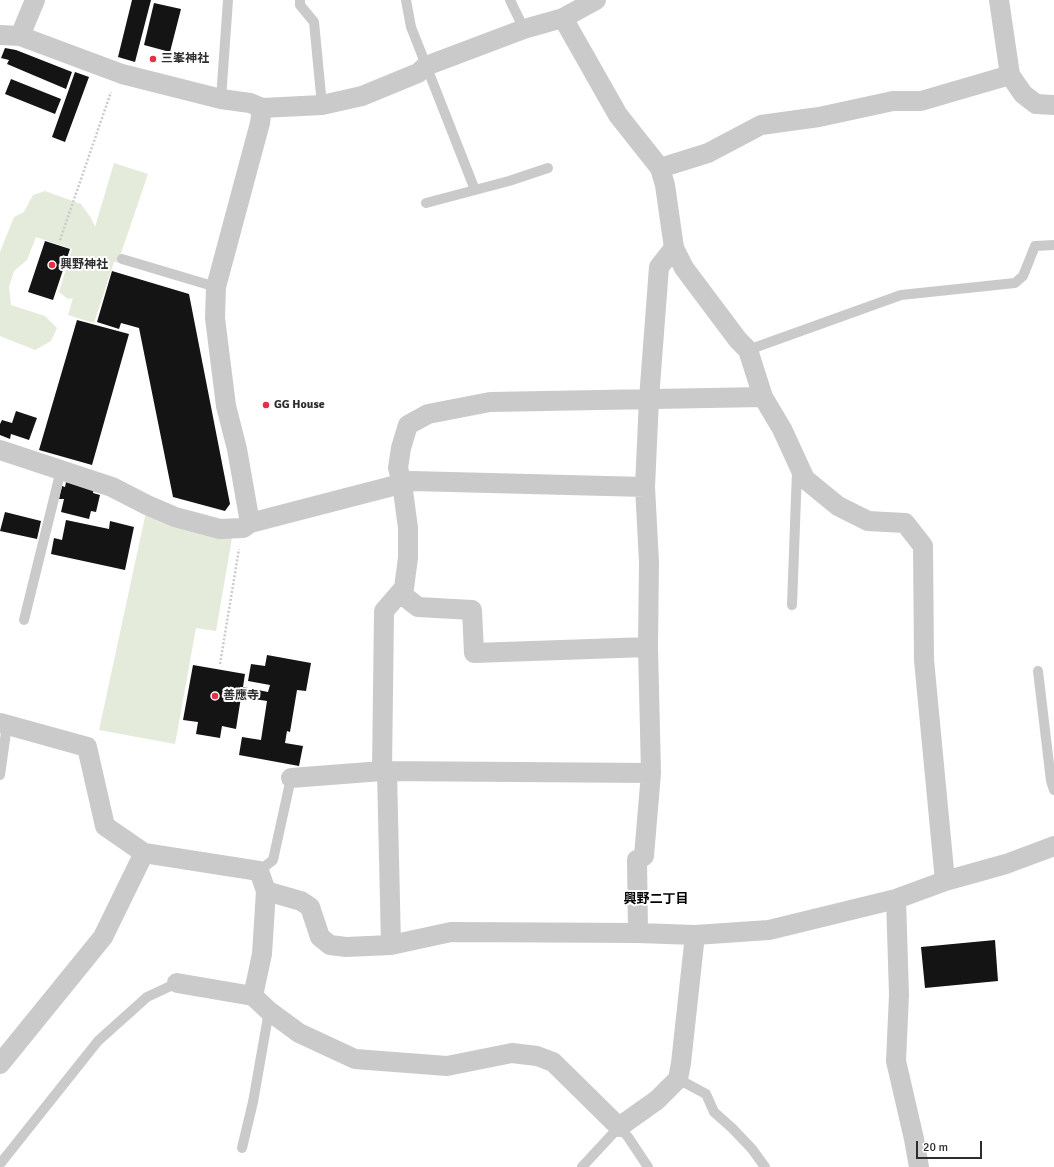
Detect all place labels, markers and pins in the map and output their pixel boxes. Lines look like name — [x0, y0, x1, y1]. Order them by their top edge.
place label: 三峯神社 — [161, 52, 209, 66]
marker: 三峯神社 — [148, 54, 158, 64]
place label: 興野神社 — [60, 258, 108, 272]
marker: 興野神社 — [47, 260, 57, 270]
place label: GG House — [274, 398, 325, 412]
marker: GG House — [261, 400, 271, 410]
place label: 善應寺 — [223, 689, 259, 703]
marker: 善應寺 — [210, 691, 220, 701]

